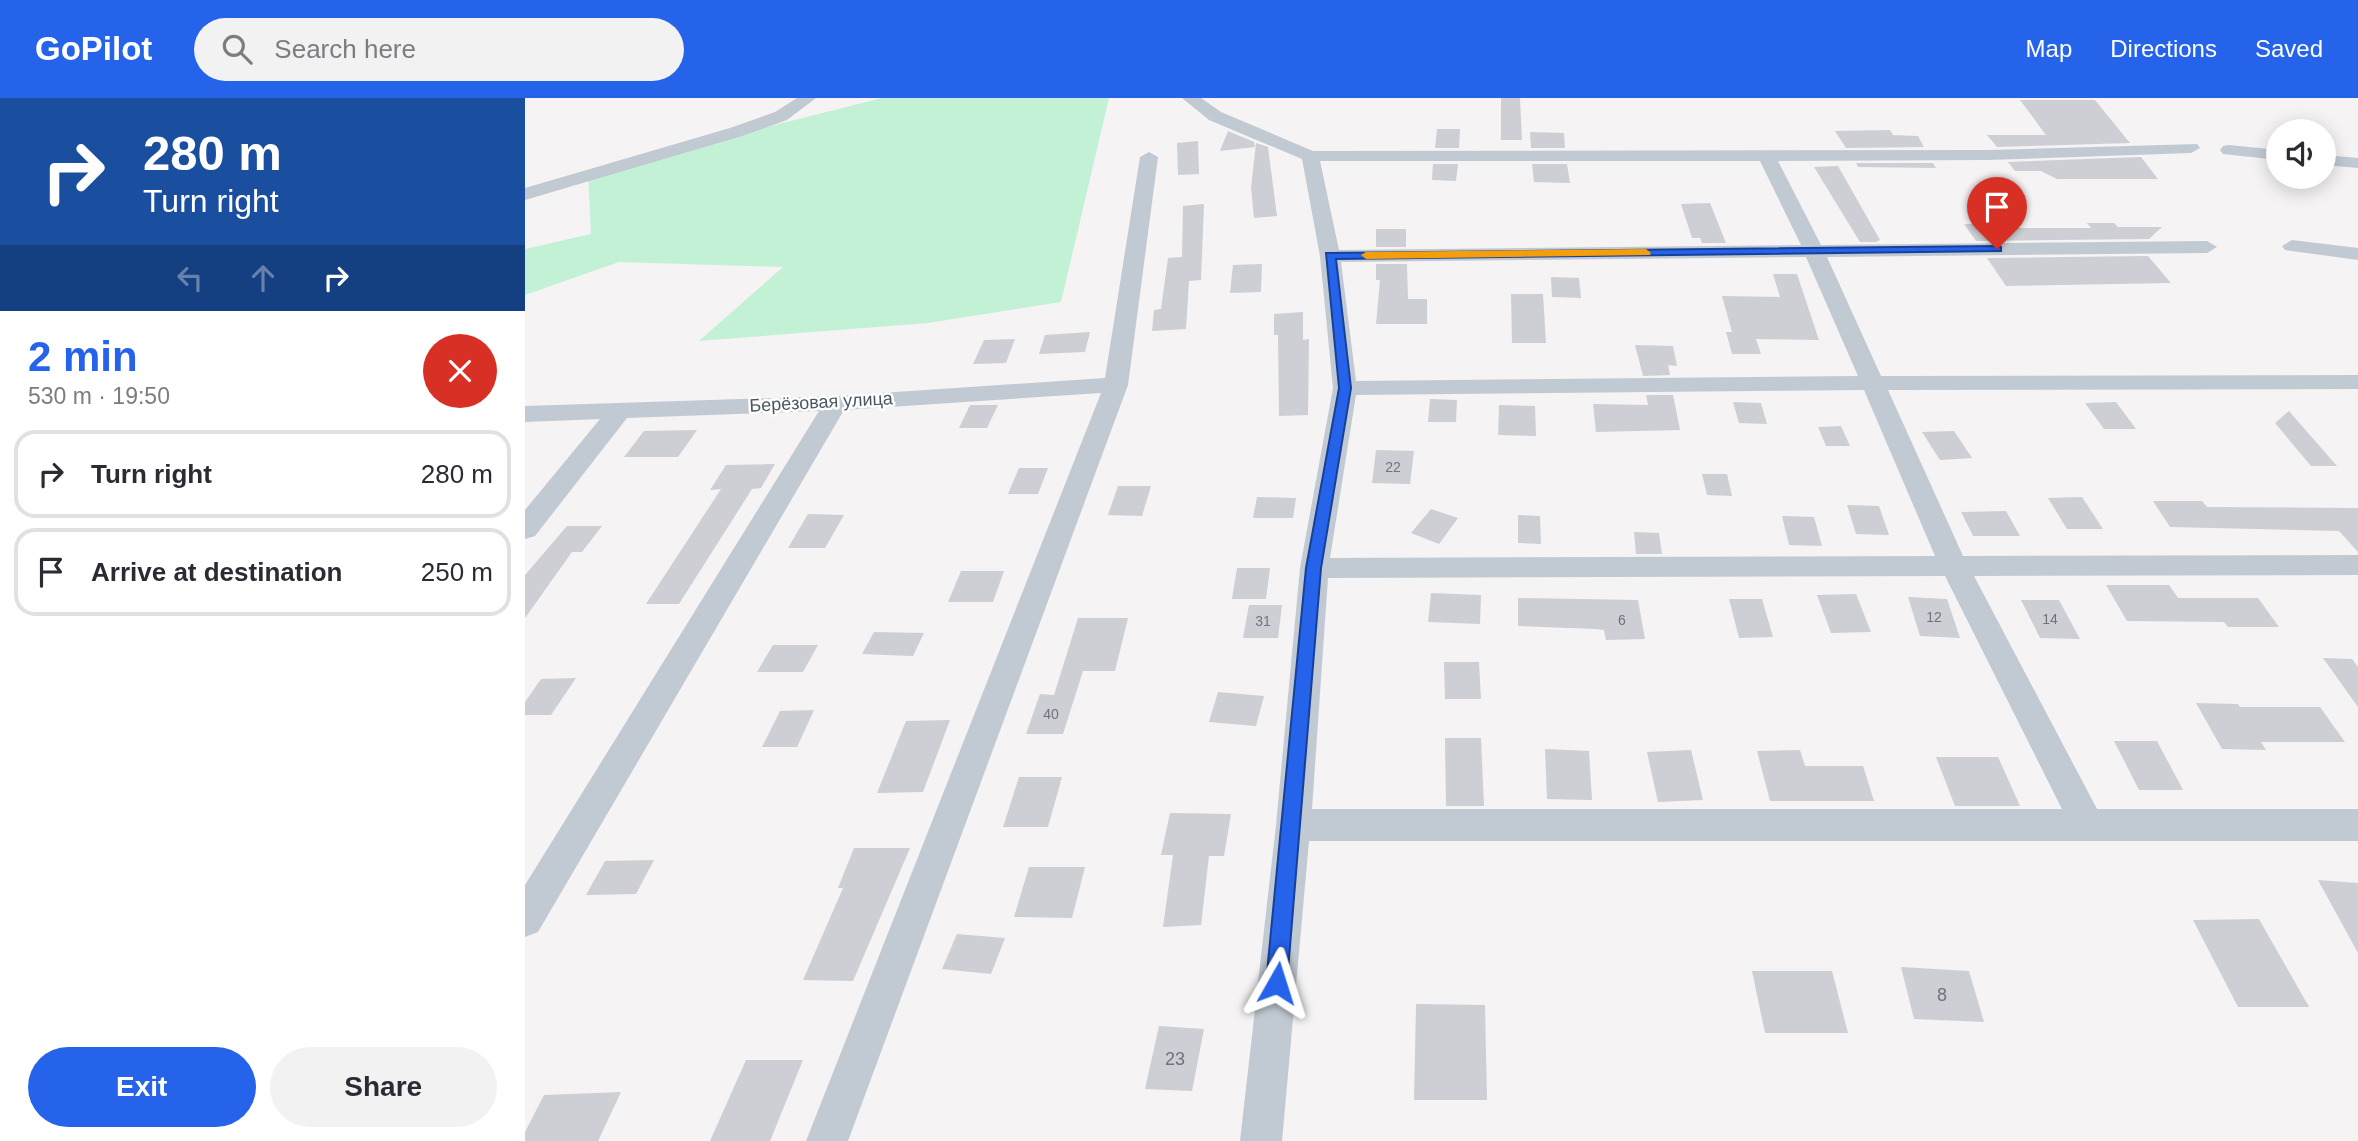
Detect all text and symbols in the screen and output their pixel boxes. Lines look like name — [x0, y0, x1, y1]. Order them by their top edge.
search box — [194, 18, 684, 81]
text: GoPilot — [35, 30, 152, 67]
icon: search — [218, 30, 256, 68]
text: Search here — [274, 34, 416, 64]
text: Map — [2026, 35, 2072, 62]
text: Directions — [2110, 35, 2217, 62]
text: Saved — [2255, 35, 2323, 62]
map controls — [2266, 119, 2336, 189]
button: sound — [2266, 119, 2336, 189]
icon: right — [28, 126, 119, 217]
text: 280 m — [143, 126, 282, 180]
pin — [1967, 177, 2027, 249]
text: Turn right — [143, 183, 279, 219]
icon: arrive — [1978, 188, 2016, 226]
icon: left — [171, 259, 209, 297]
icon: ahead — [244, 259, 282, 297]
icon: right — [317, 259, 355, 297]
text: 2 min — [28, 333, 138, 380]
button: close — [423, 334, 497, 408]
text: 530 m · 19:50 — [28, 383, 170, 409]
street label: Берёзовая улица — [749, 388, 894, 416]
icon: right — [32, 455, 70, 493]
text: Turn right — [91, 459, 212, 489]
text: 280 m — [421, 459, 493, 489]
house number: 22 — [1385, 459, 1401, 475]
icon: arrive — [32, 553, 70, 591]
text: Arrive at destination — [91, 557, 342, 587]
text: 250 m — [421, 557, 493, 587]
house number: 12 — [1926, 609, 1942, 625]
house number: 14 — [2042, 611, 2058, 627]
house number: 6 — [1618, 612, 1626, 628]
house number: 31 — [1255, 613, 1271, 629]
house number: 40 — [1043, 706, 1059, 722]
position arrow — [1240, 946, 1314, 1020]
house number: 8 — [1937, 985, 1947, 1005]
button: Exit — [28, 1047, 256, 1127]
button: Share — [270, 1047, 497, 1127]
house number: 23 — [1165, 1049, 1185, 1069]

